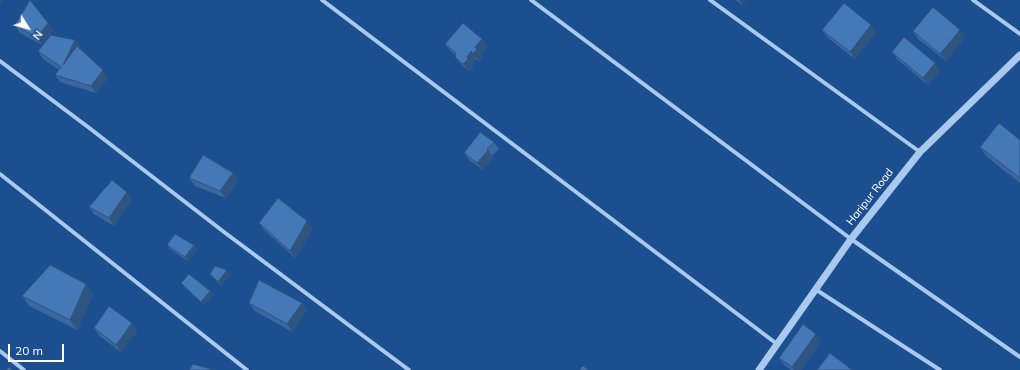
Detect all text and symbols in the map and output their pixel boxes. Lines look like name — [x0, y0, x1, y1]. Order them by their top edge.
north arrow — [8, 8, 48, 48]
text: N — [29, 28, 46, 43]
street label: Haripur Road — [844, 166, 896, 228]
scale bar — [10, 336, 66, 362]
text: 20 m — [15, 343, 43, 358]

